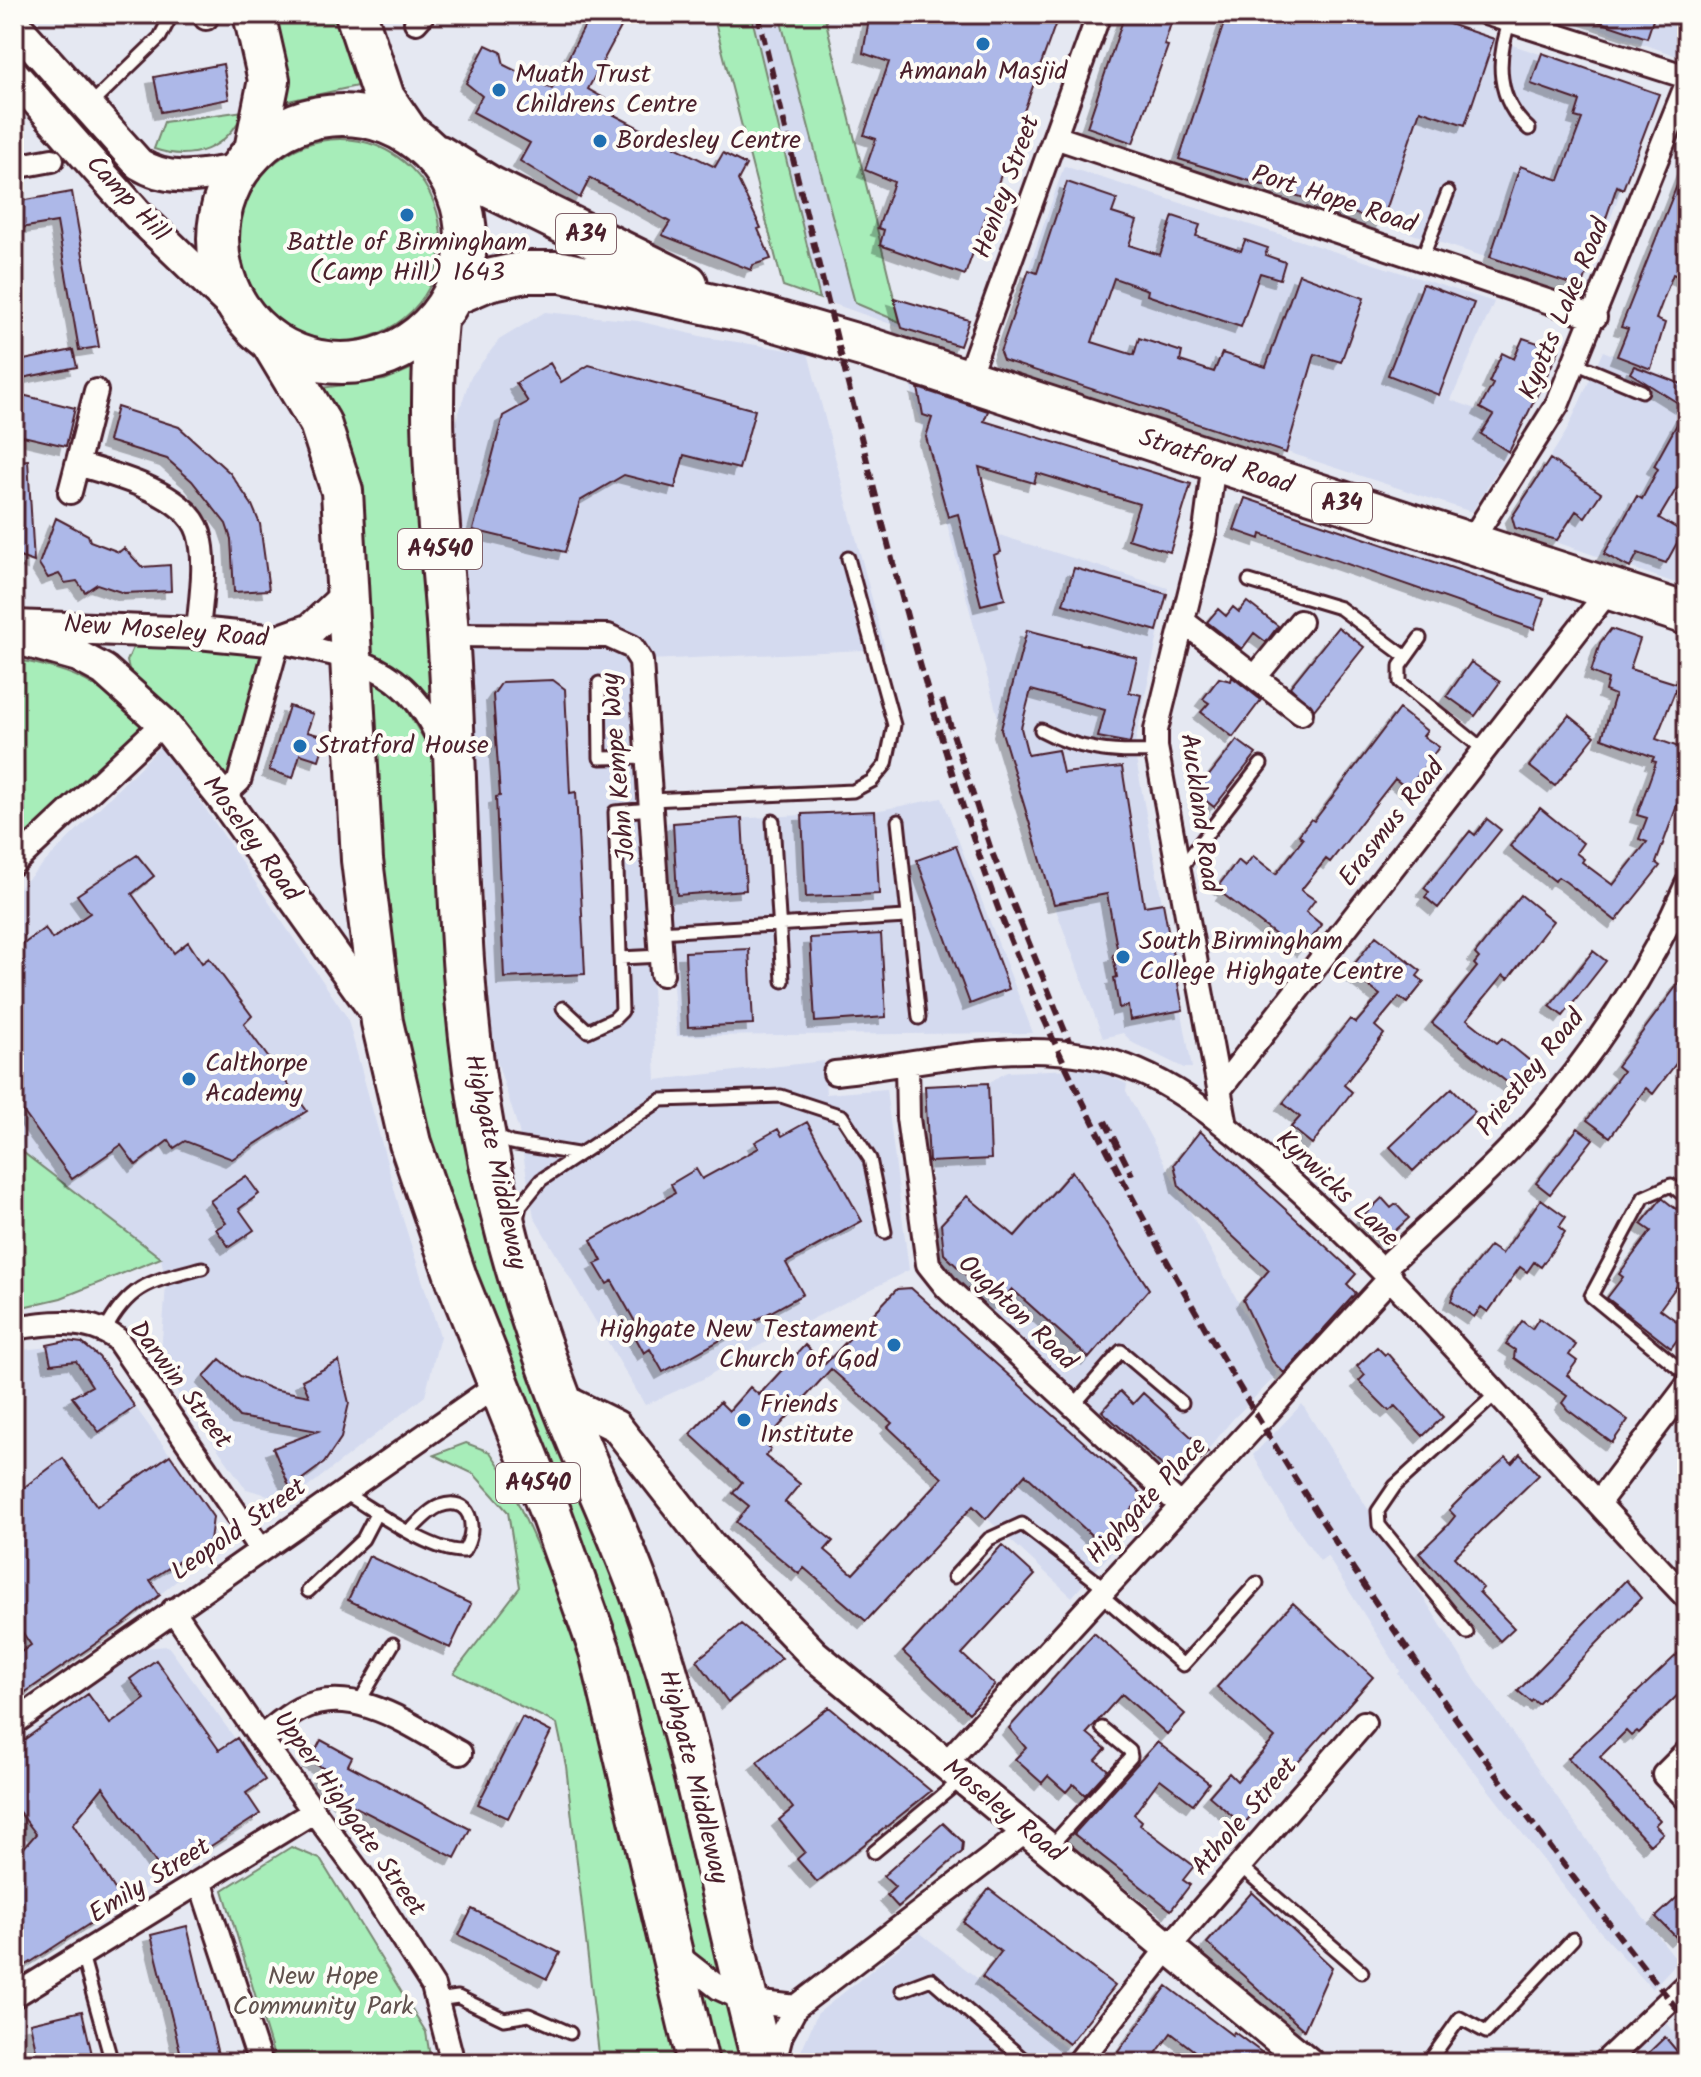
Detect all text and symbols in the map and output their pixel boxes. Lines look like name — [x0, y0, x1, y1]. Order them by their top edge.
marker: Amanah Masjid — [974, 35, 992, 53]
place label: Amanah Masjid — [899, 51, 1068, 93]
place label: Muath Trust Childrens Centre — [515, 54, 698, 126]
marker: Muath Trust Childrens Centre — [490, 81, 508, 99]
street label: Henley Street — [962, 109, 1053, 264]
place label: Bordesley Centre — [616, 120, 801, 162]
marker: Bordesley Centre — [591, 132, 609, 150]
street label: Camp Hill — [75, 145, 179, 253]
street label: Port Hope Road — [1246, 154, 1423, 247]
marker: Battle of Birmingham (Camp Hill) 1643 — [398, 206, 416, 224]
street label: Kyotts Lake Road — [1508, 211, 1623, 406]
road number: A34 — [556, 214, 616, 254]
place label: Battle of Birmingham (Camp Hill) 1643 — [287, 222, 527, 294]
street label: Stratford Road — [1133, 417, 1300, 507]
road number: A34 — [1312, 483, 1372, 523]
road number: A4540 — [398, 529, 482, 569]
street label: New Moseley Road — [62, 604, 271, 660]
street label: John Kempe Way — [590, 670, 648, 863]
place label: Stratford House — [316, 725, 489, 767]
street label: Auckland Road — [1167, 731, 1231, 896]
marker: Stratford House — [291, 737, 309, 755]
street label: Erasmus Road — [1328, 749, 1457, 897]
street label: Moseley Road — [191, 767, 312, 912]
place label: South Birmingham College Highgate Centre — [1139, 921, 1404, 993]
marker: South Birmingham College Highgate Centre — [1114, 948, 1132, 966]
street label: Priestley Road — [1466, 999, 1597, 1146]
place label: Calthorpe Academy — [205, 1043, 308, 1115]
street label: Highgate Middleway — [452, 1050, 538, 1274]
marker: Calthorpe Academy — [180, 1070, 198, 1088]
street label: Kyrwicks Lane — [1265, 1120, 1409, 1258]
street label: Oughton Road — [947, 1245, 1087, 1382]
place label: Highgate New Testament Church of God — [599, 1309, 879, 1381]
street label: Darwin Street — [118, 1312, 243, 1459]
marker: Highgate New Testament Church of God — [885, 1336, 903, 1354]
place label: Friends Institute — [760, 1384, 854, 1456]
marker: Friends Institute — [735, 1411, 753, 1429]
street label: Highgate Place — [1076, 1427, 1218, 1575]
road number: A4540 — [496, 1463, 580, 1503]
street label: Leopold Street — [162, 1467, 316, 1592]
street label: Highgate Middleway — [646, 1666, 740, 1889]
street label: Upper Highgate Street — [262, 1702, 437, 1927]
street label: Athole Street — [1181, 1747, 1309, 1886]
street label: Moseley Road — [932, 1748, 1074, 1874]
street label: Emily Street — [81, 1826, 220, 1935]
park label: New Hope Community Park — [232, 1956, 414, 2028]

